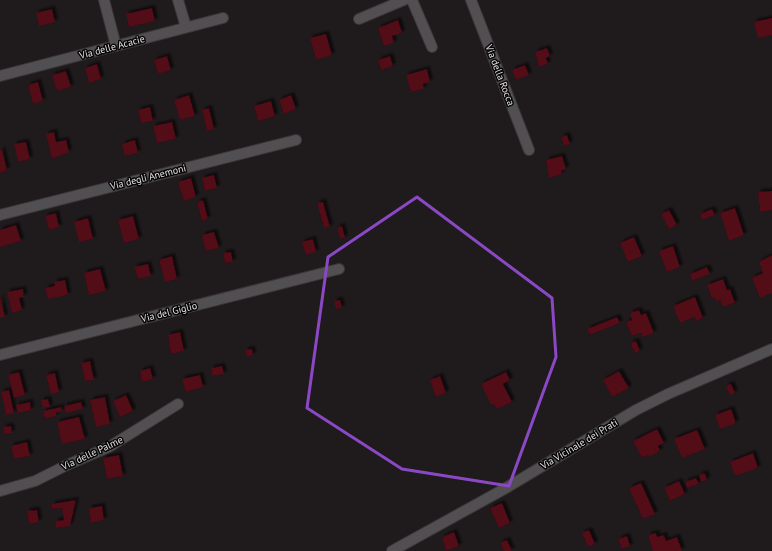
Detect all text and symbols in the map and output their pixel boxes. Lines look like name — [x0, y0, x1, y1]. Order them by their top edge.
street label: Via delle Acacie — [77, 32, 146, 62]
street label: Via della Rocca — [482, 42, 518, 107]
street label: Via degli Anemoni — [108, 161, 187, 193]
street label: Via del Giglio — [139, 299, 198, 325]
street label: Via Vicinale dei Prati — [537, 416, 620, 473]
street label: Via delle Palme — [58, 433, 125, 473]

